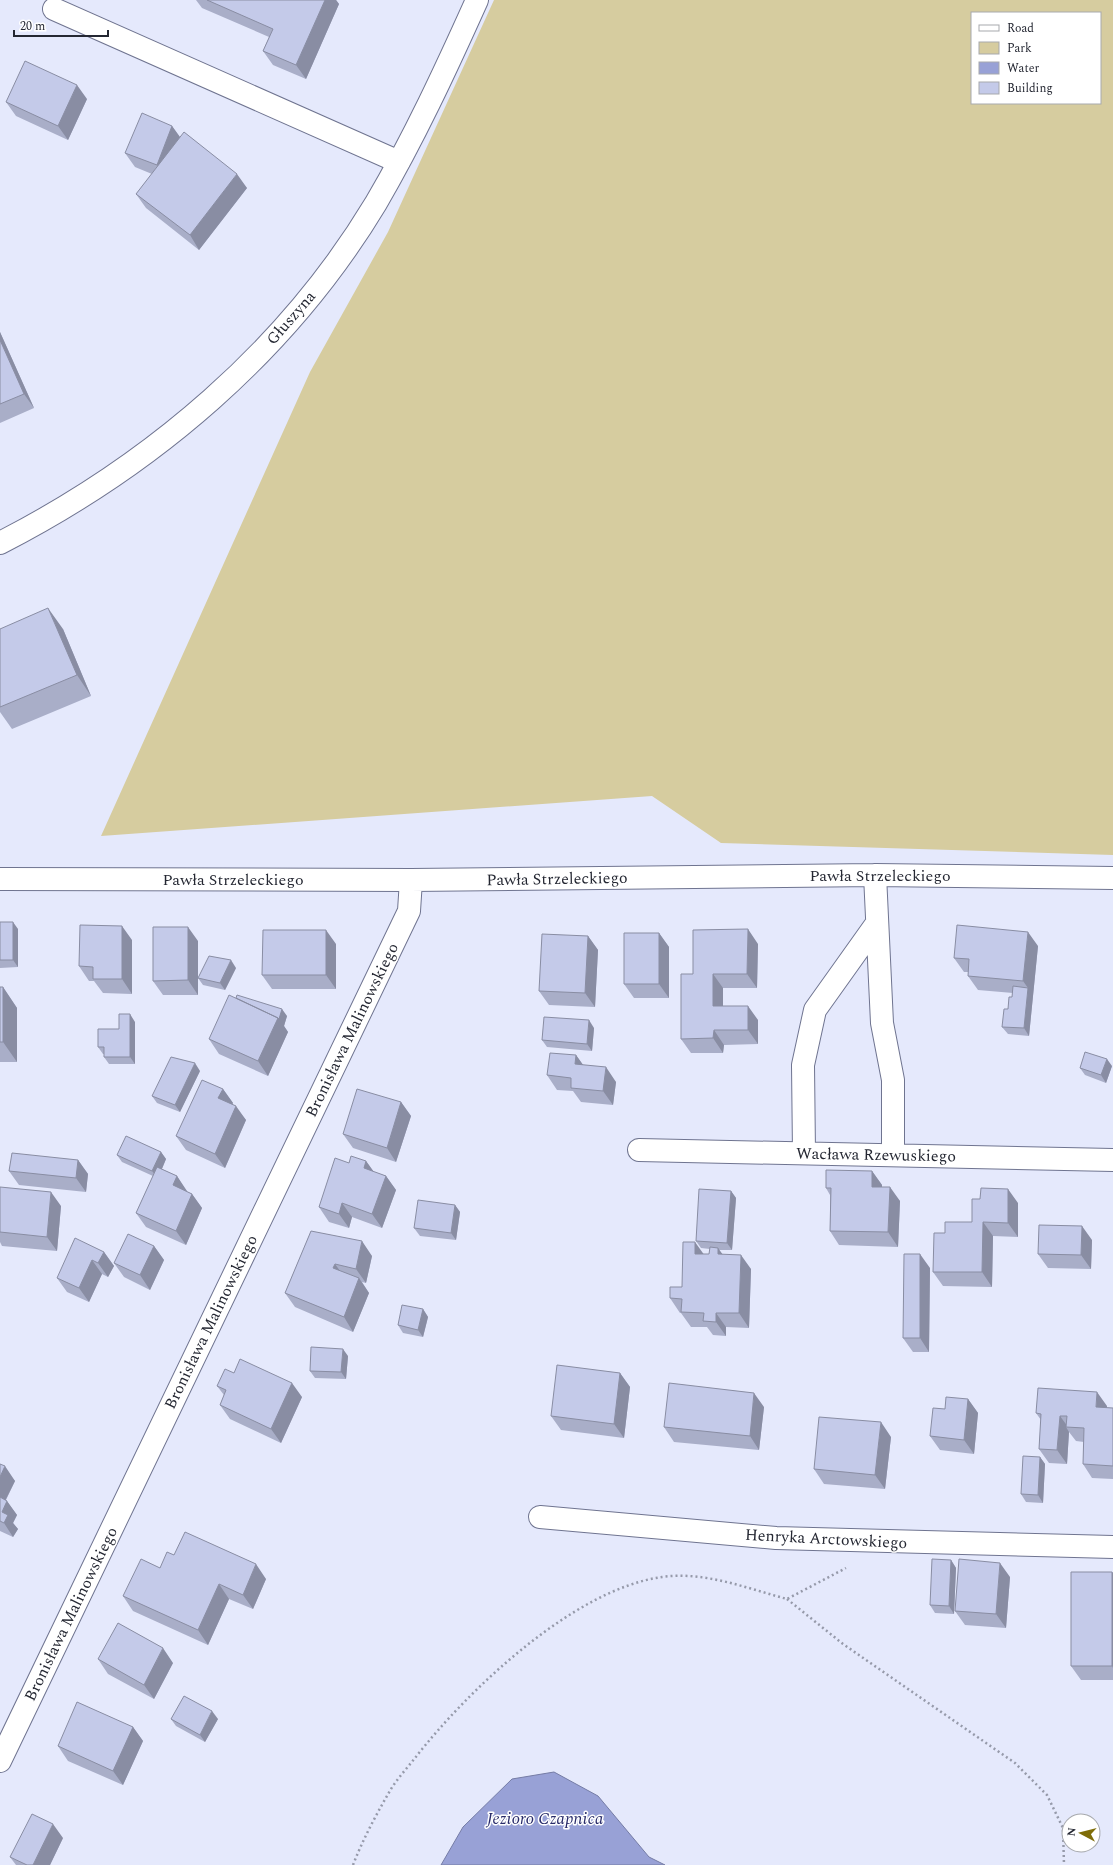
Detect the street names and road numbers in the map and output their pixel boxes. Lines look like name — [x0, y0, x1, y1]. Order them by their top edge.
street label: Głuszyna — [261, 285, 322, 350]
street label: Pawła Strzeleckiego — [809, 864, 951, 888]
street label: Pawła Strzeleckiego — [486, 866, 628, 892]
street label: Pawła Strzeleckiego — [162, 868, 304, 892]
street label: Bronisława Malinowskiego — [299, 939, 405, 1121]
street label: Wacława Rzewuskiego — [796, 1142, 956, 1168]
street label: Bronisława Malinowskiego — [158, 1231, 264, 1413]
street label: Bronisława Malinowskiego — [18, 1523, 124, 1705]
street label: Henryka Arctowskiego — [744, 1523, 908, 1555]

